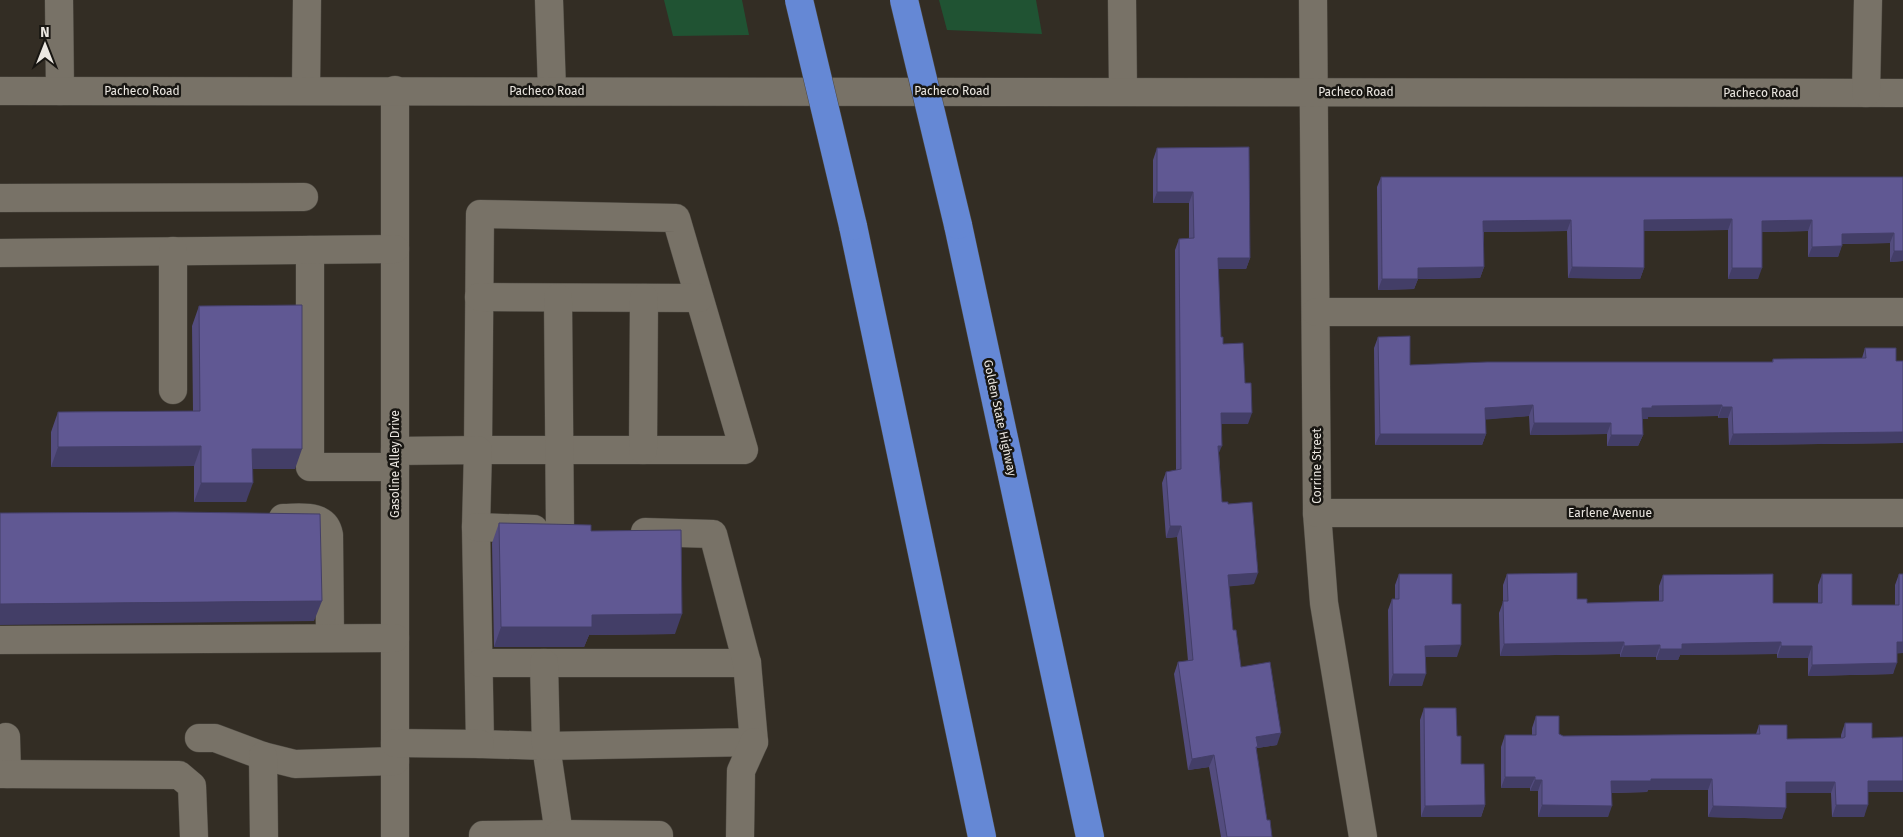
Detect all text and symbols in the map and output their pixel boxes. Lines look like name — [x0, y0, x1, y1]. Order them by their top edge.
north arrow — [20, 20, 70, 70]
text: N — [40, 24, 50, 41]
street label: Pacheco Road — [104, 84, 180, 98]
street label: Pacheco Road — [509, 84, 585, 98]
street label: Pacheco Road — [914, 84, 990, 98]
street label: Pacheco Road — [1318, 85, 1394, 99]
street label: Pacheco Road — [1723, 86, 1799, 100]
street label: Golden State Highway — [981, 358, 1019, 478]
street label: Gasoline Alley Drive — [388, 410, 402, 518]
street label: Corrine Street — [1310, 428, 1324, 504]
street label: Earlene Avenue — [1568, 506, 1652, 520]

